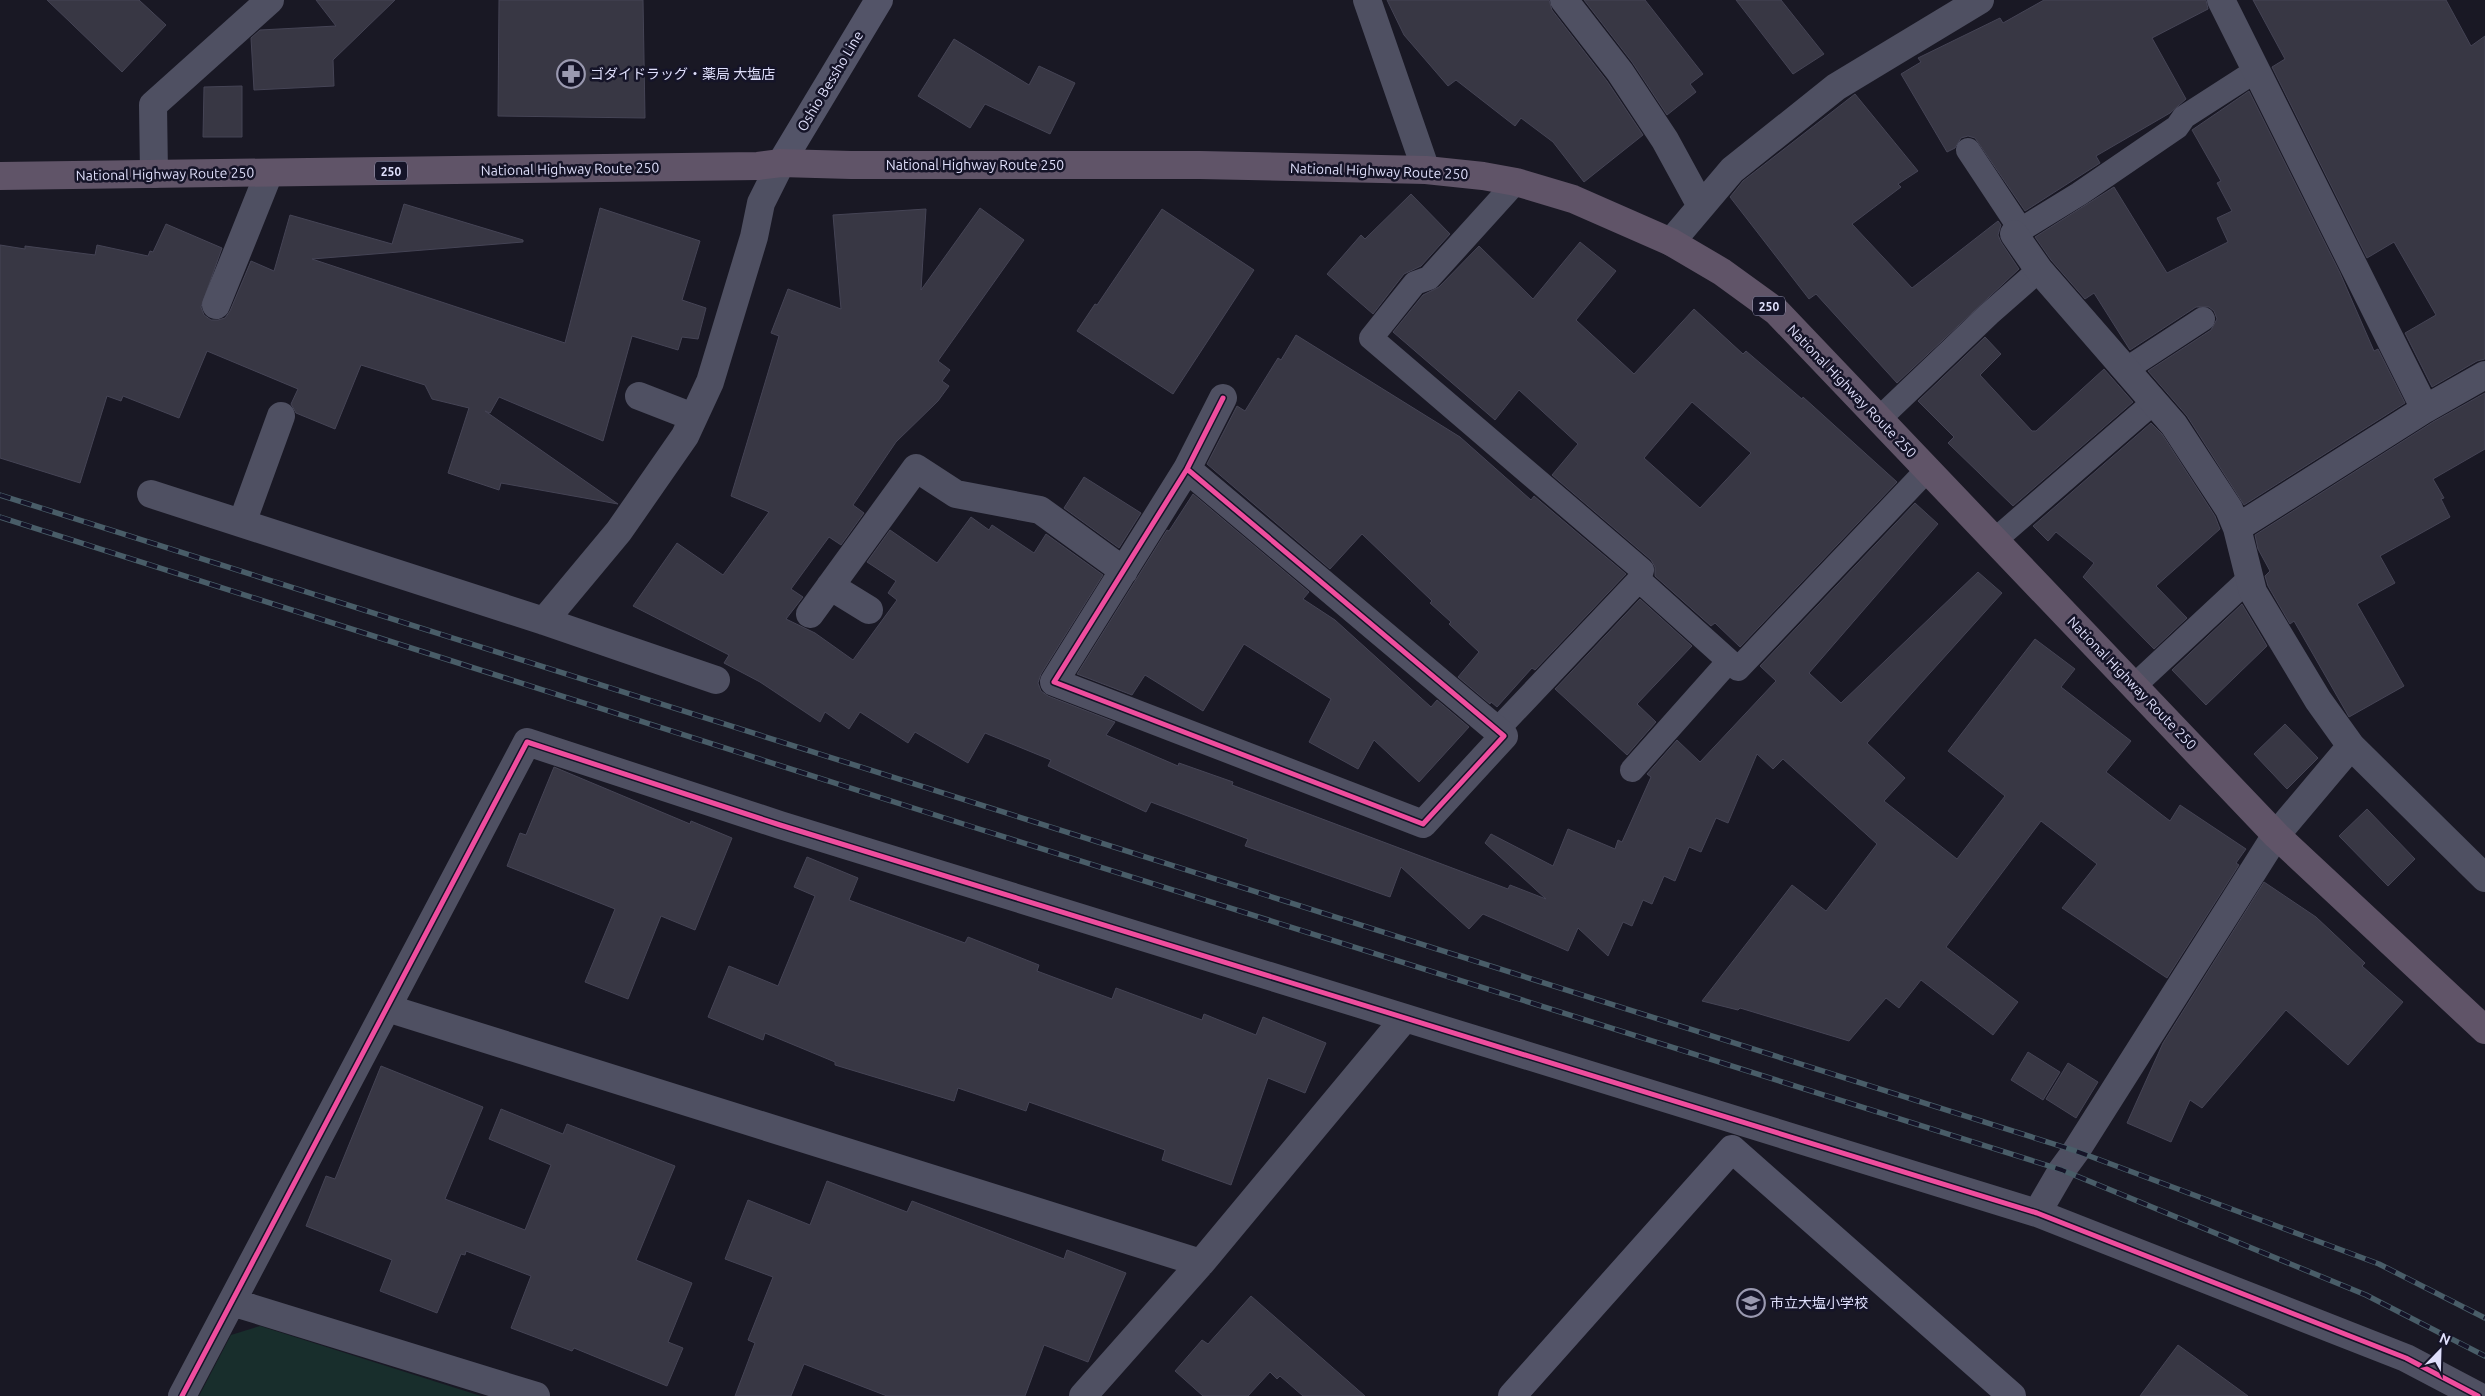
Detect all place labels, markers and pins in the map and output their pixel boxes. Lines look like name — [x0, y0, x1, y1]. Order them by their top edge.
pharmacy icon: ゴダイドラッグ・薬局 大塩店 — [556, 59, 586, 89]
place label: ゴダイドラッグ・薬局 大塩店 — [590, 66, 775, 82]
school or university icon: 市立大塩小学校 — [1736, 1288, 1766, 1318]
place label: 市立大塩小学校 — [1770, 1295, 1868, 1311]

